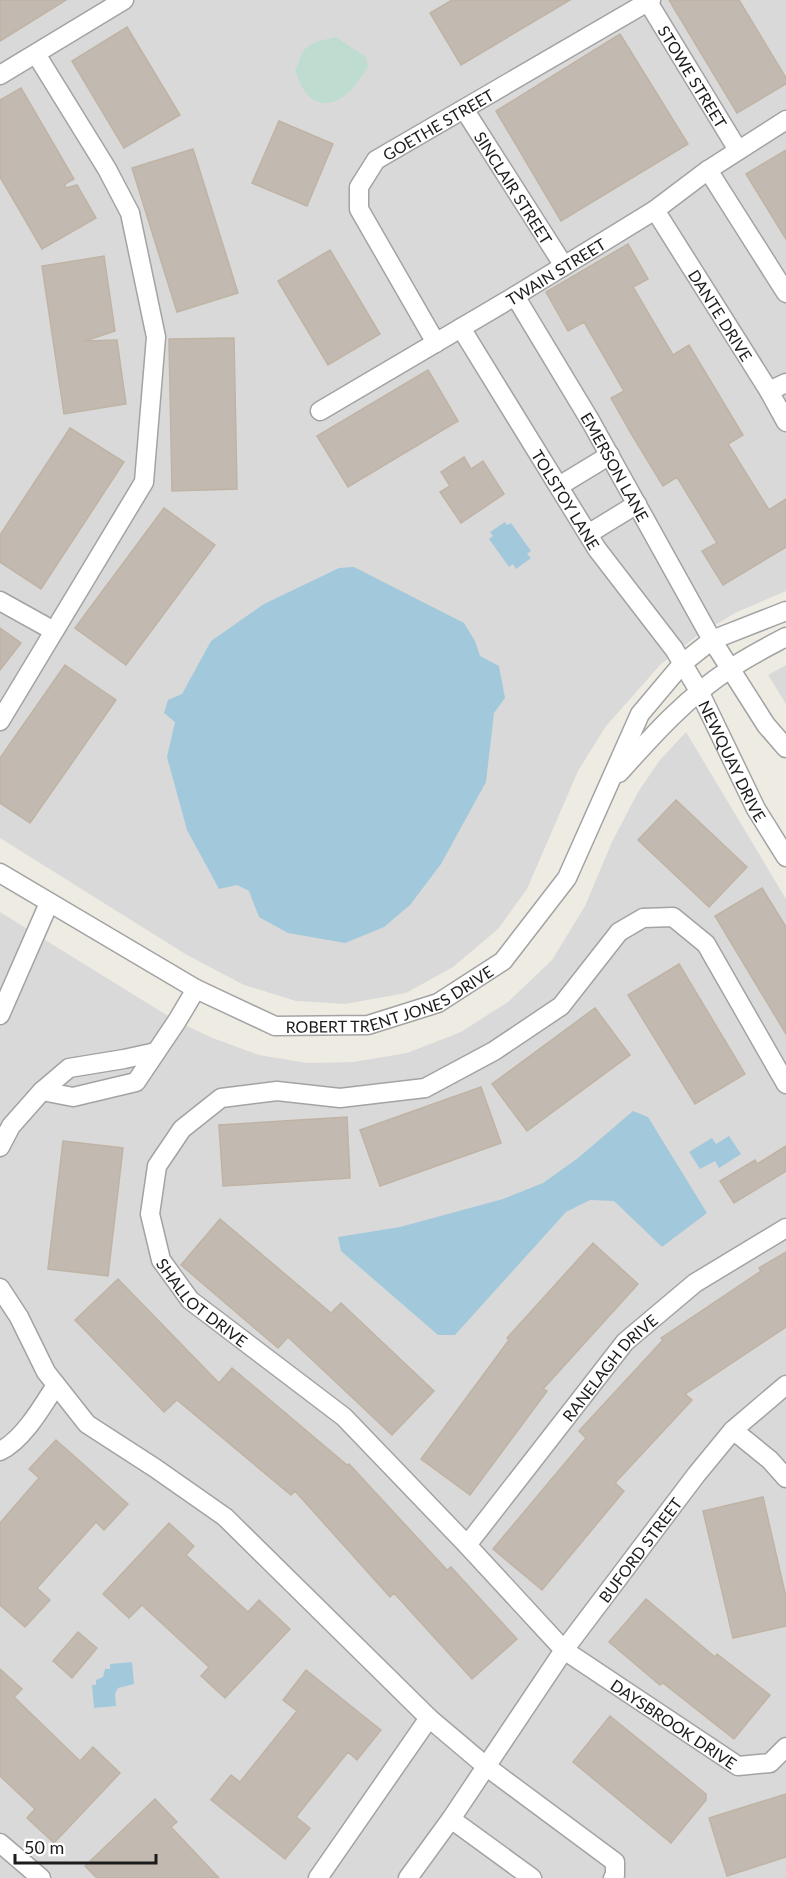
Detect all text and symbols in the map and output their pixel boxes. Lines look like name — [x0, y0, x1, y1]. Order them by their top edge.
street label: STOWE STREET — [655, 22, 732, 131]
street label: GOETHE STREET — [379, 84, 497, 164]
street label: SINCLAIR STREET — [471, 128, 557, 248]
street label: TWAIN STREET — [502, 233, 609, 309]
street label: DANTE DRIVE — [685, 266, 757, 364]
street label: EMERSON LANE — [578, 409, 654, 524]
street label: TOLSTOY LANE — [528, 446, 604, 553]
street label: NEWQUAY DRIVE — [695, 697, 771, 825]
street label: ROBERT TRENT JONES DRIVE — [286, 961, 496, 1035]
street label: SHALLOT DRIVE — [153, 1254, 252, 1350]
street label: RANELAGH DRIVE — [558, 1310, 661, 1425]
street label: BUFORD STREET — [594, 1493, 686, 1606]
street label: DAYSBROOK DRIVE — [608, 1675, 741, 1772]
scale bar — [15, 1827, 156, 1865]
text: 50 m — [24, 1836, 64, 1858]

